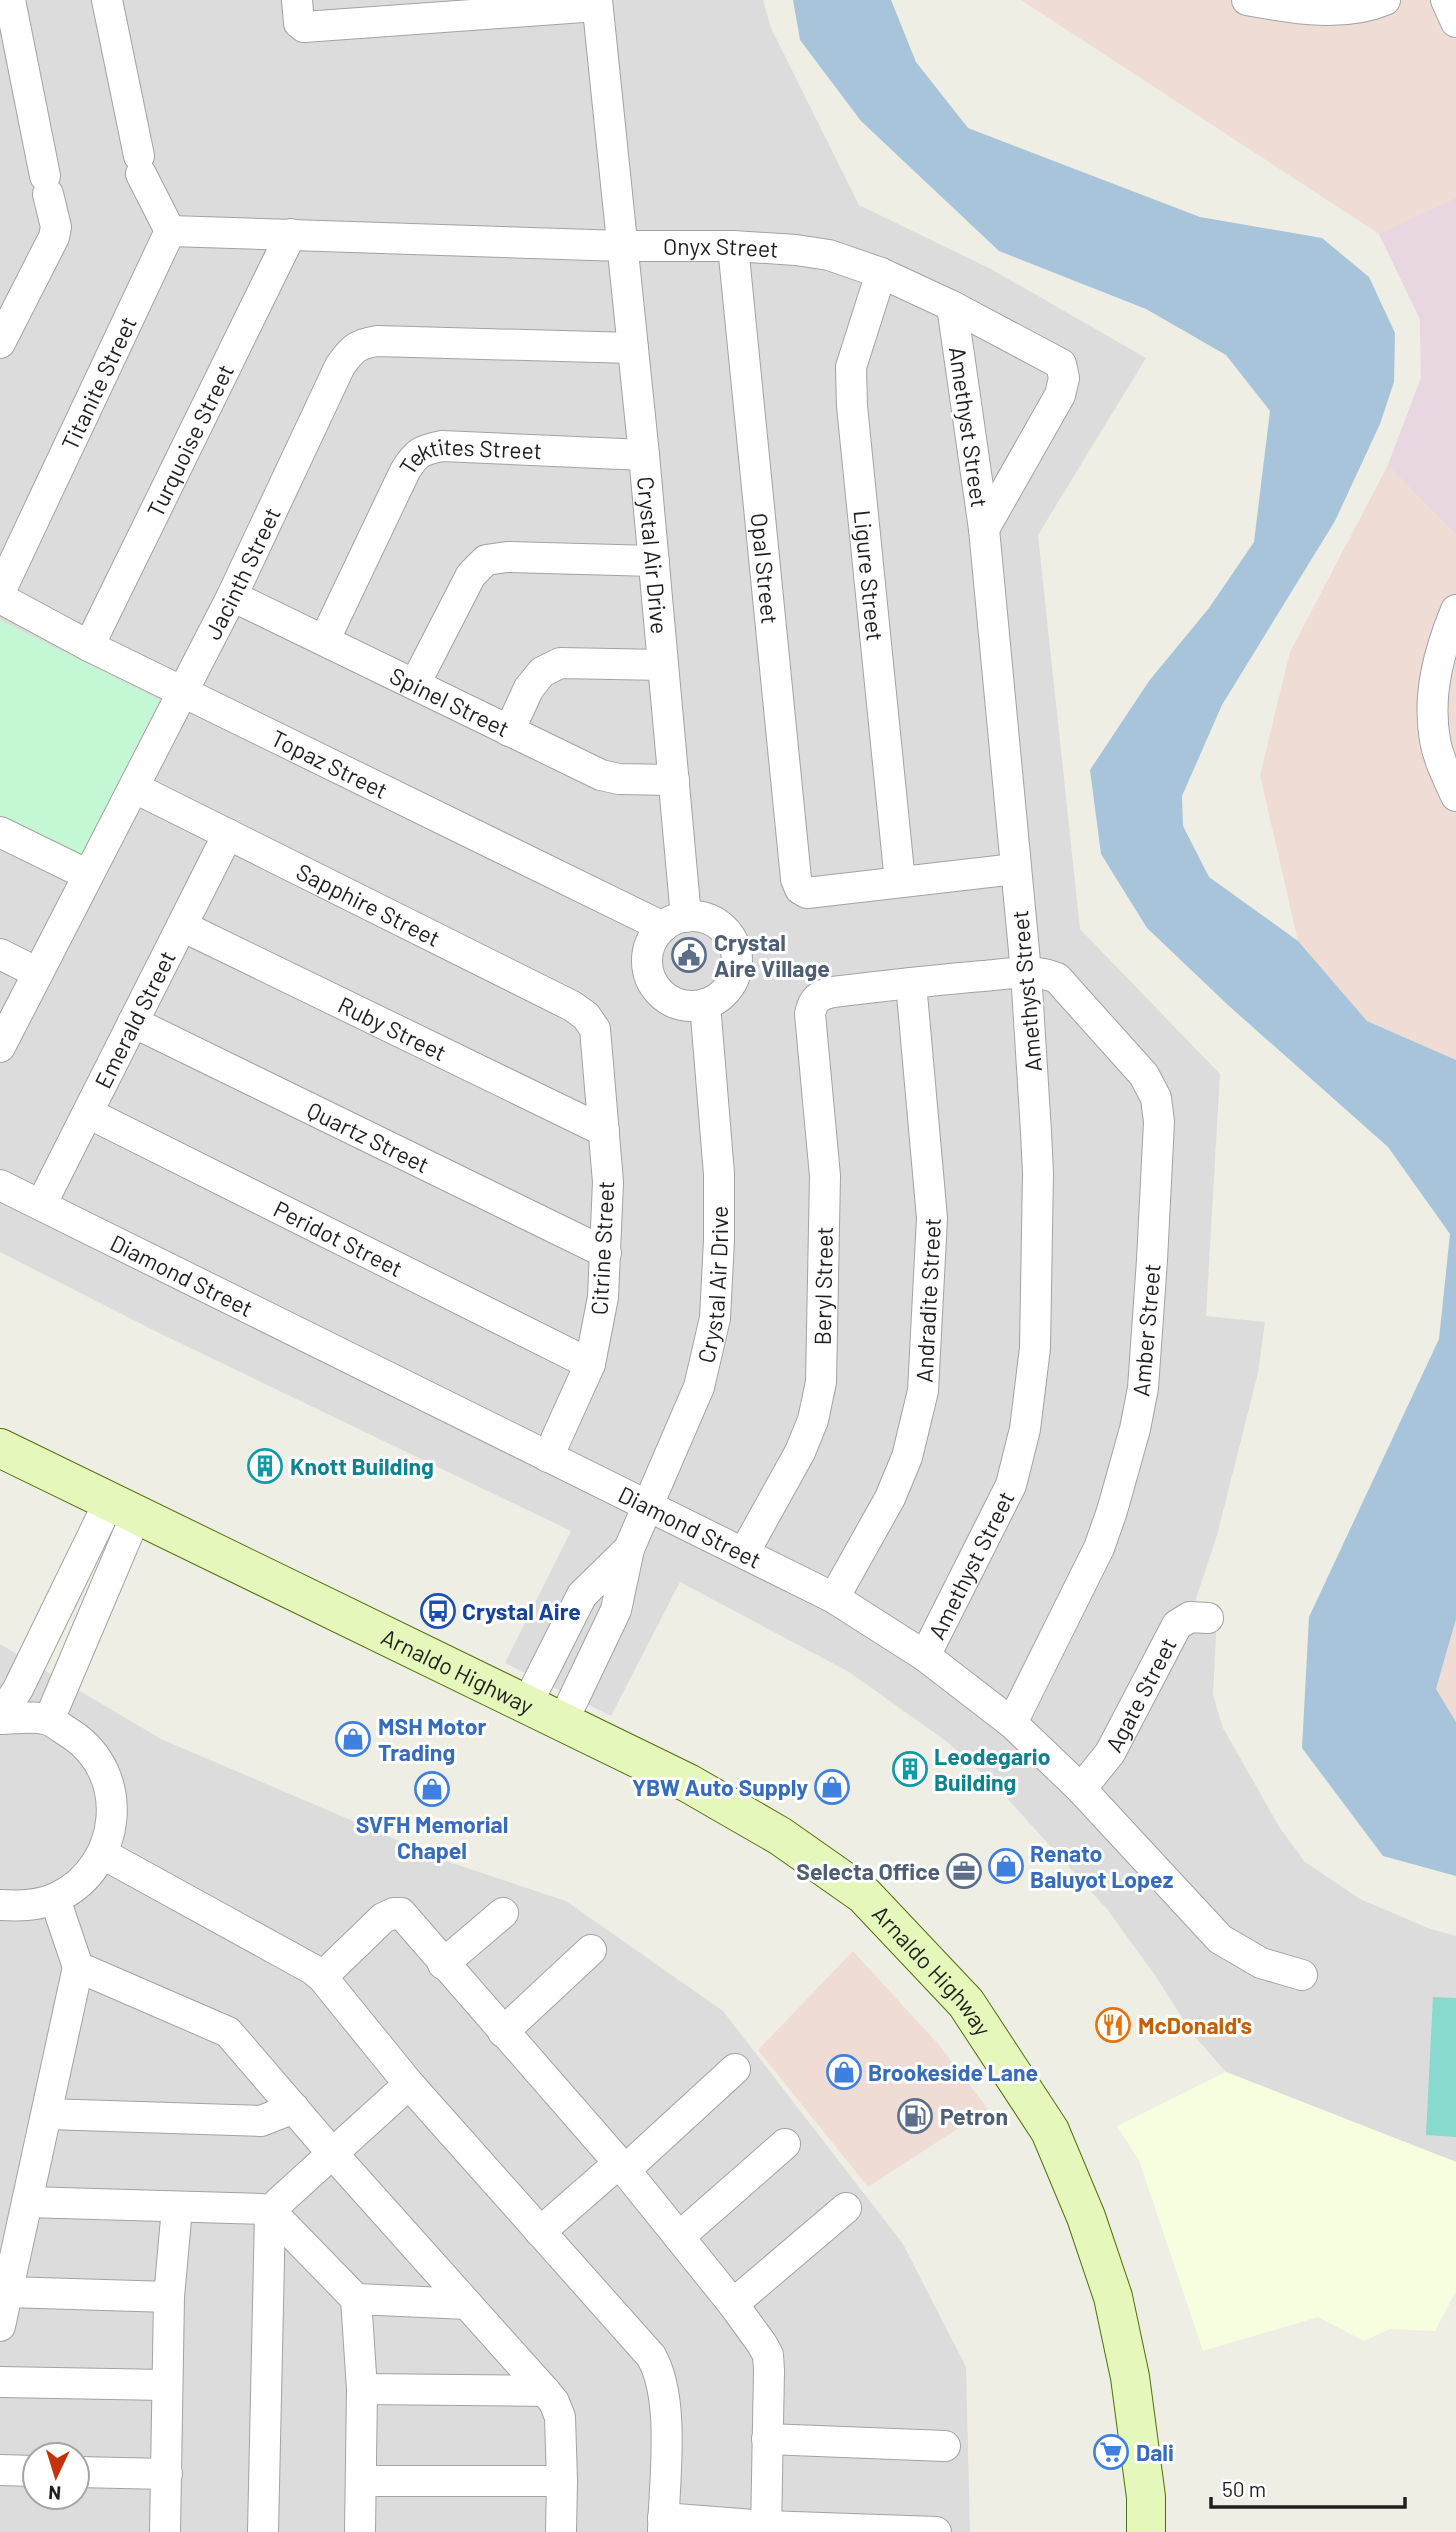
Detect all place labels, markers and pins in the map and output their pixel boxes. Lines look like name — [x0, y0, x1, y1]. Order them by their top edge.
place label: Crystal Aire Village — [714, 928, 830, 982]
public building icon: Crystal Aire Village — [670, 936, 708, 974]
building icon: Knott Building — [246, 1447, 284, 1485]
place label: Knott Building — [290, 1452, 434, 1480]
bus stop icon: Crystal Aire — [419, 1592, 457, 1630]
place label: Crystal Aire — [462, 1597, 581, 1625]
place label: MSH Motor Trading — [378, 1712, 486, 1766]
shop icon: MSH Motor Trading — [334, 1720, 372, 1758]
place label: Leodegario Building — [934, 1742, 1051, 1796]
building icon: Leodegario Building — [891, 1750, 929, 1788]
shop icon: YBW Auto Supply — [813, 1768, 851, 1806]
shop icon: SVFH Memorial Chapel — [413, 1770, 451, 1808]
place label: YBW Auto Supply — [632, 1773, 808, 1801]
place label: SVFH Memorial Chapel — [356, 1810, 508, 1864]
place label: Renato Baluyot Lopez — [1030, 1839, 1173, 1893]
shop icon: Renato Baluyot Lopez — [987, 1847, 1025, 1885]
office icon: Selecta Office — [945, 1852, 983, 1890]
place label: Selecta Office — [796, 1857, 940, 1885]
restaurant icon: McDonald's — [1094, 2006, 1132, 2044]
place label: McDonald's — [1138, 2011, 1252, 2039]
shop icon: Brookeside Lane — [825, 2053, 863, 2091]
place label: Brookeside Lane — [868, 2058, 1038, 2086]
fuel station icon: Petron — [896, 2097, 934, 2135]
place label: Petron — [940, 2102, 1008, 2130]
supermarket icon: Dali — [1092, 2433, 1130, 2471]
place label: Dali — [1136, 2438, 1174, 2466]

